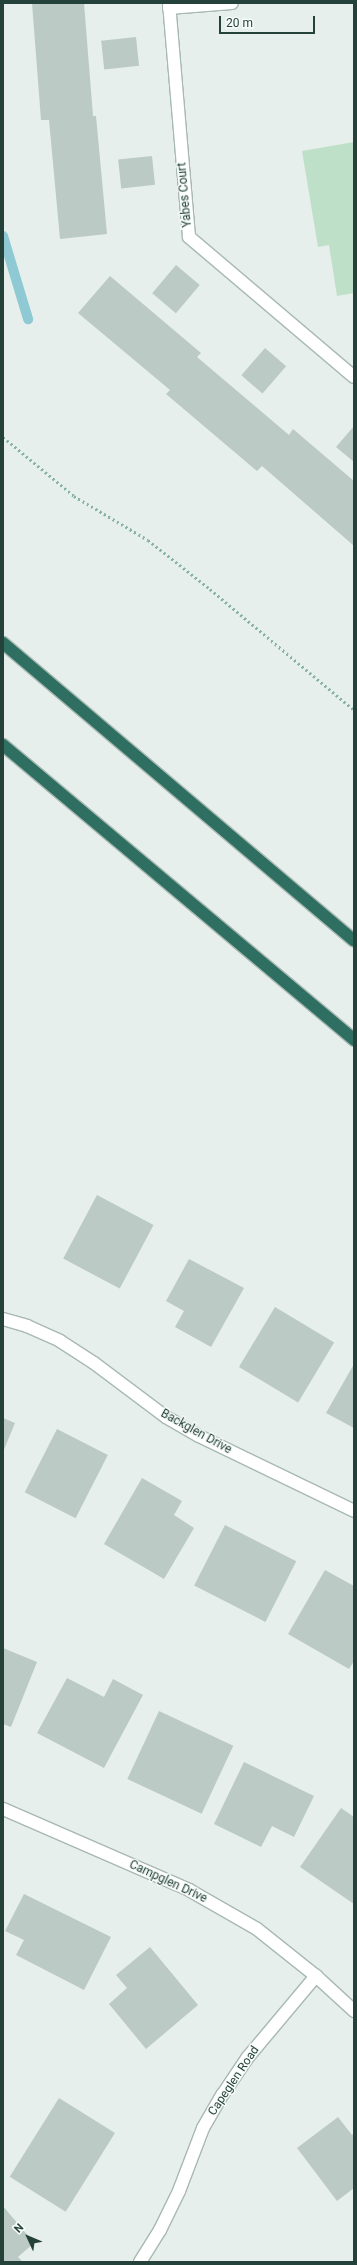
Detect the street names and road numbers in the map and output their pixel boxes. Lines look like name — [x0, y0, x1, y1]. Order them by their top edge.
street label: Yabes Court — [175, 162, 195, 228]
street label: Backglen Drive — [158, 1407, 234, 1457]
street label: Campglen Drive — [127, 1858, 209, 1906]
street label: Capeglen Road — [205, 2044, 263, 2118]

